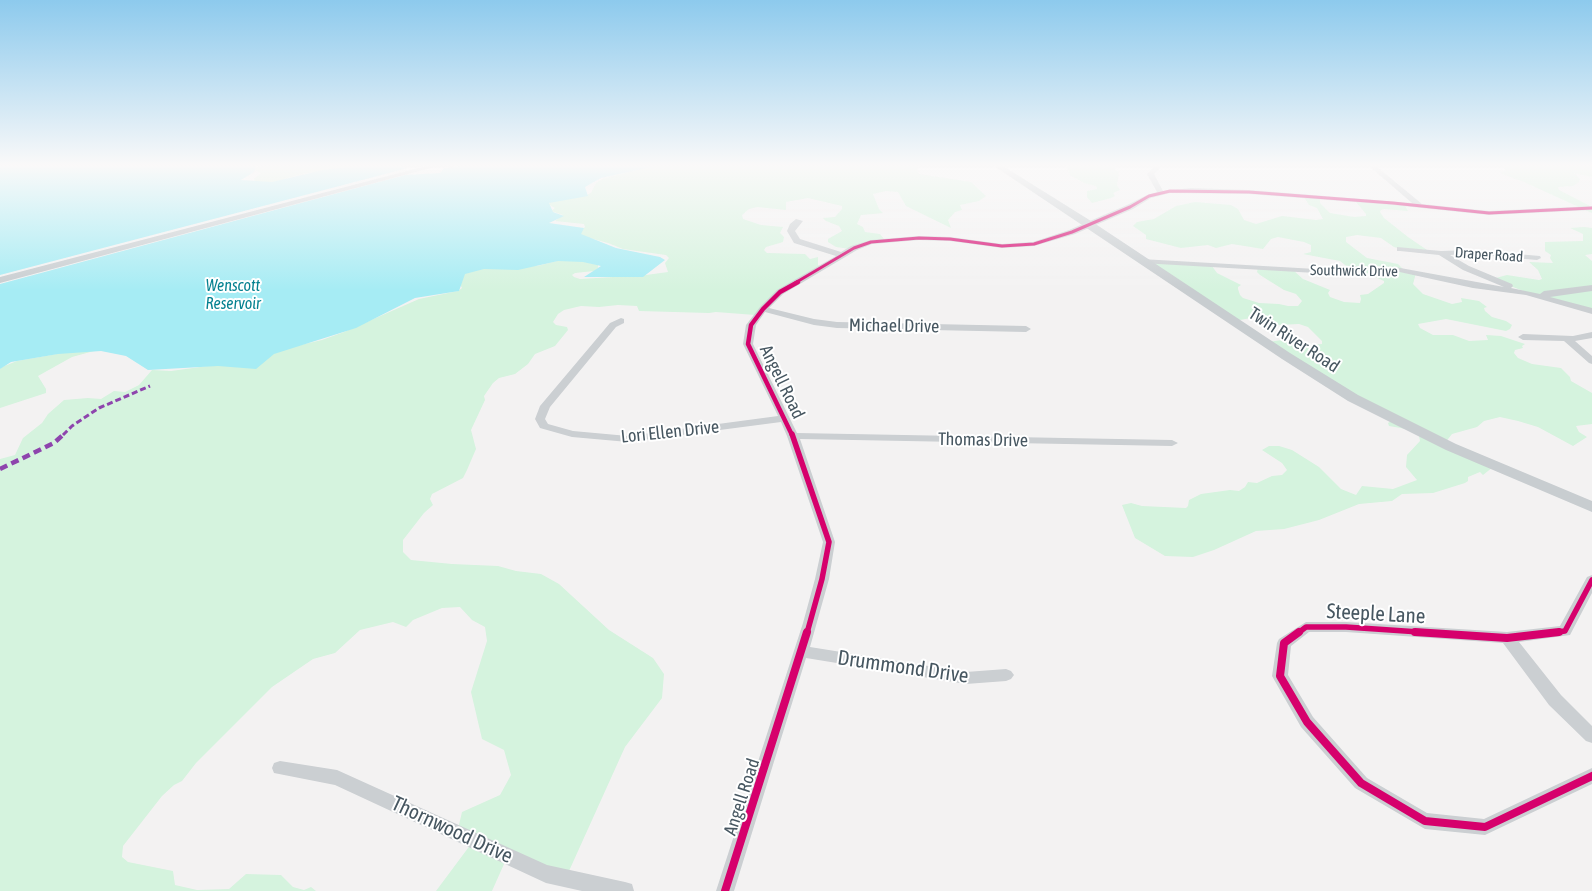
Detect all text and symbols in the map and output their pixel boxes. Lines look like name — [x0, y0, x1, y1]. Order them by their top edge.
street label: Draper Road — [1454, 244, 1524, 266]
street label: Southwick Drive — [1310, 261, 1398, 281]
water label: Wenscott Reservoir — [205, 276, 261, 314]
street label: Twin River Road — [1245, 303, 1343, 377]
street label: Michael Drive — [849, 314, 939, 338]
street label: Angell Road — [755, 342, 809, 422]
street label: Lori Ellen Drive — [620, 416, 720, 448]
street label: Thomas Drive — [938, 428, 1028, 452]
street label: Steeple Lane — [1326, 599, 1426, 629]
street label: Drummond Drive — [836, 645, 970, 689]
street label: Angell Road — [719, 756, 765, 838]
street label: Thornwood Drive — [387, 791, 517, 869]

